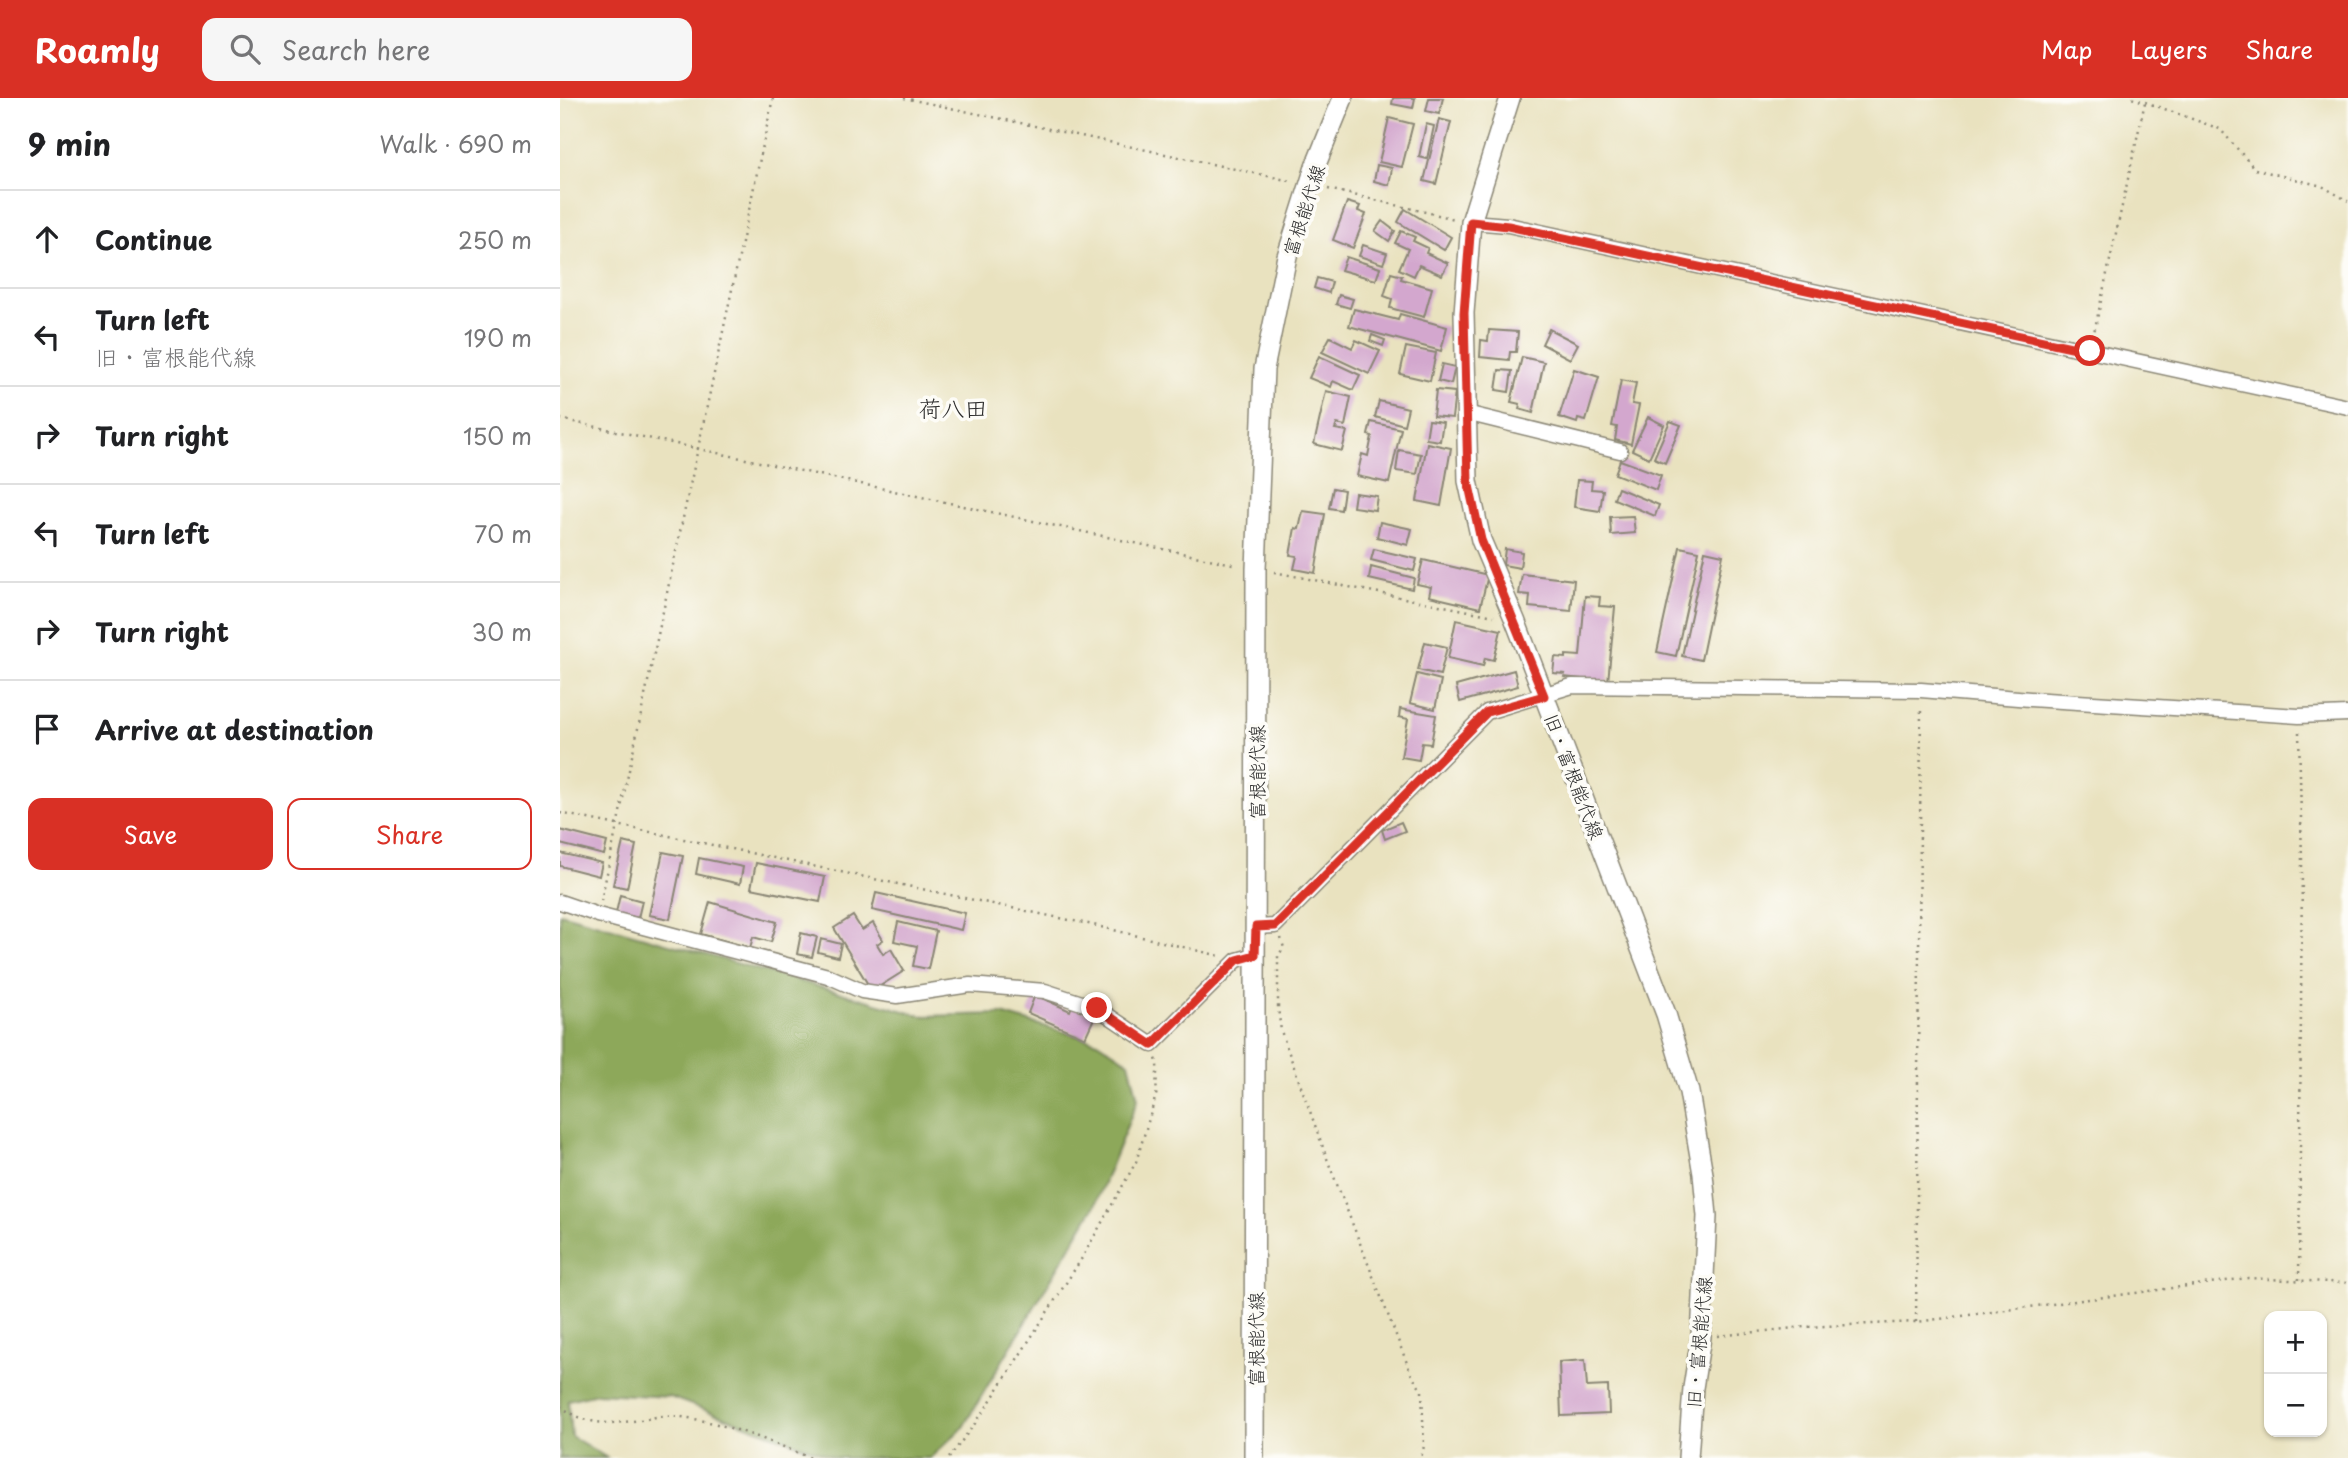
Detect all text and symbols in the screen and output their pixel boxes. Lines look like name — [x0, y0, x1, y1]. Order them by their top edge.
search box — [202, 18, 692, 81]
text: Roamly — [35, 24, 160, 74]
icon: search — [226, 30, 264, 68]
text: Search here — [282, 30, 430, 69]
text: Map — [2041, 31, 2092, 67]
text: Layers — [2130, 31, 2207, 67]
text: Share — [2245, 31, 2313, 67]
text: 9 min — [28, 121, 111, 166]
text: Walk · 690 m — [379, 126, 532, 161]
street label: 富根能代線 — [1275, 160, 1331, 260]
icon: ahead — [28, 220, 66, 258]
text: Continue — [95, 220, 212, 259]
text: 250 m — [458, 222, 532, 257]
text: Turn left — [95, 300, 210, 339]
icon: left — [28, 318, 66, 356]
text: 190 m — [464, 320, 532, 355]
route start — [2074, 335, 2105, 366]
text: 旧・富根能代線 — [95, 339, 256, 374]
district label: 荷八田 — [919, 390, 988, 425]
icon: right — [28, 416, 66, 454]
text: Turn right — [95, 416, 229, 455]
text: 150 m — [463, 418, 532, 453]
icon: left — [28, 514, 66, 552]
text: Turn left — [95, 514, 210, 553]
text: 70 m — [474, 516, 532, 551]
icon: right — [28, 612, 66, 650]
text: Turn right — [95, 612, 229, 651]
text: 30 m — [471, 614, 532, 649]
street label: 旧・富根能代線 — [1538, 709, 1612, 843]
icon: arrive — [28, 710, 66, 748]
text: Arrive at destination — [95, 710, 374, 749]
street label: 富根能代線 — [1242, 724, 1270, 820]
button: Save — [28, 798, 273, 870]
button: Share — [287, 798, 532, 870]
route end — [1081, 992, 1112, 1023]
street label: 旧・富根能代線 — [1678, 1275, 1718, 1409]
street label: 富根能代線 — [1241, 1291, 1269, 1387]
map controls — [2264, 1311, 2327, 1437]
button: + — [2264, 1311, 2327, 1374]
button: − — [2264, 1374, 2327, 1437]

